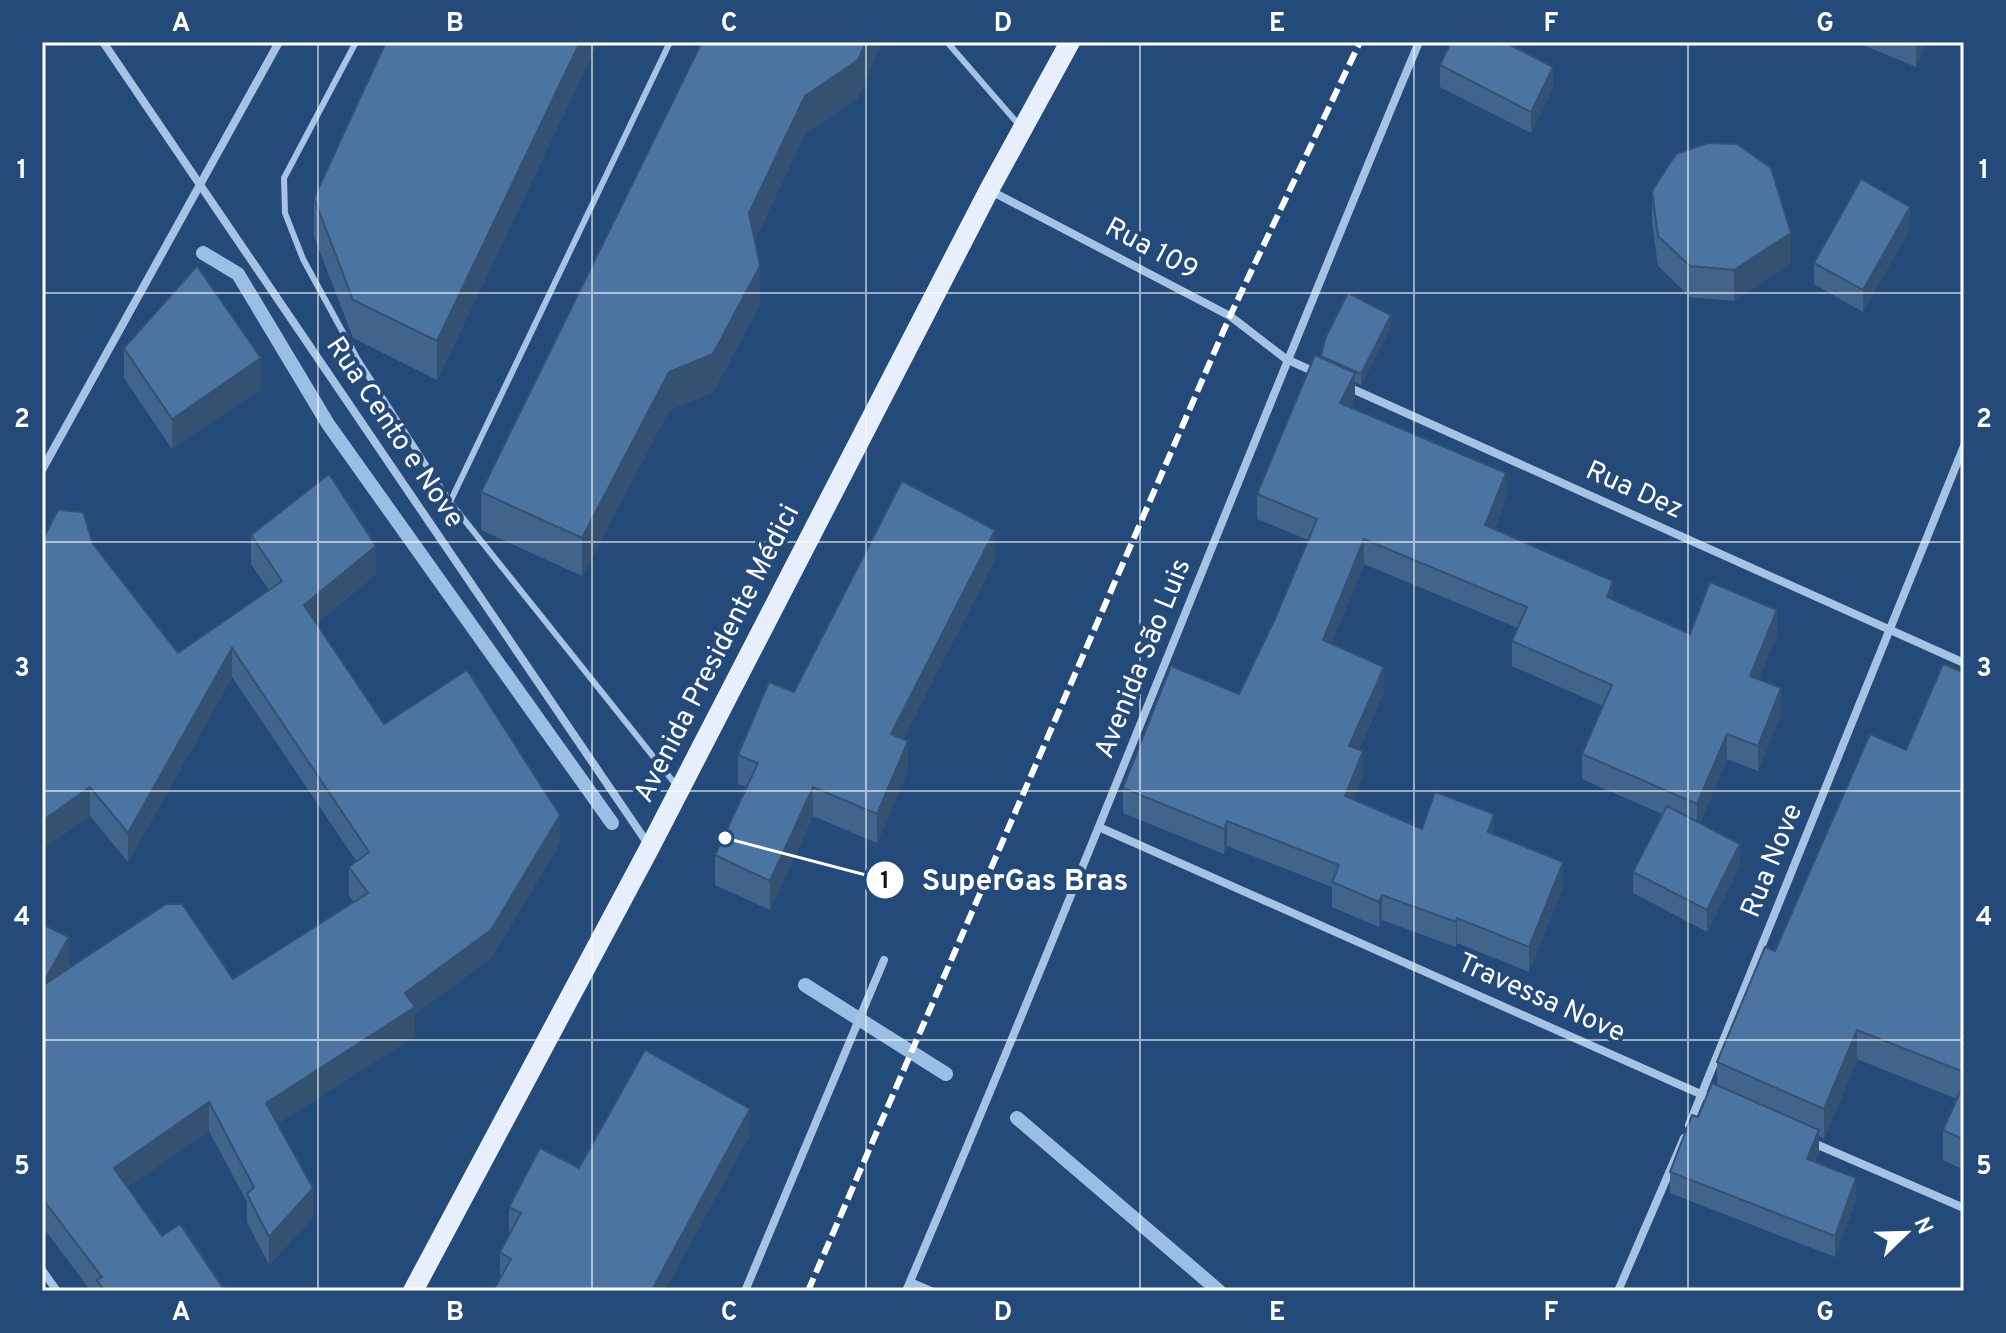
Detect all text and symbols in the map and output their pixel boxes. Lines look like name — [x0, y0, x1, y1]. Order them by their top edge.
text: A — [172, 8, 190, 41]
text: B — [446, 8, 464, 41]
text: C — [721, 8, 737, 41]
text: D — [994, 8, 1012, 41]
text: E — [1269, 8, 1285, 41]
text: F — [1544, 8, 1559, 41]
text: G — [1816, 8, 1834, 41]
text: 1 — [17, 155, 27, 188]
text: 1 — [1979, 155, 1989, 188]
street label: Rua 109 — [1098, 210, 1204, 290]
street label: Rua Cento e Nove — [317, 330, 471, 536]
text: 2 — [14, 404, 30, 437]
text: 2 — [1976, 404, 1992, 437]
street label: Rua Dez — [1580, 454, 1688, 528]
street label: Avenida Presidente Médici — [627, 499, 809, 809]
street label: Avenida São Luis — [1088, 554, 1200, 764]
text: 3 — [14, 653, 30, 686]
text: 3 — [1976, 653, 1992, 686]
street label: Rua Nove — [1734, 799, 1812, 923]
callout: SuperGas Bras — [865, 853, 1144, 907]
text: SuperGas Bras — [922, 864, 1128, 901]
text: 1 — [880, 867, 890, 897]
text: 4 — [14, 902, 30, 935]
text: 4 — [1976, 902, 1992, 935]
street label: Travessa Nove — [1452, 946, 1630, 1052]
text: 5 — [14, 1151, 30, 1184]
text: 5 — [1976, 1151, 1992, 1184]
north arrow — [1866, 1193, 1946, 1273]
text: N — [1907, 1214, 1938, 1239]
text: A — [172, 1297, 190, 1330]
text: B — [446, 1297, 464, 1330]
text: C — [721, 1297, 737, 1330]
text: D — [994, 1297, 1012, 1330]
text: E — [1269, 1297, 1285, 1330]
text: F — [1544, 1297, 1559, 1330]
text: G — [1816, 1297, 1834, 1330]

